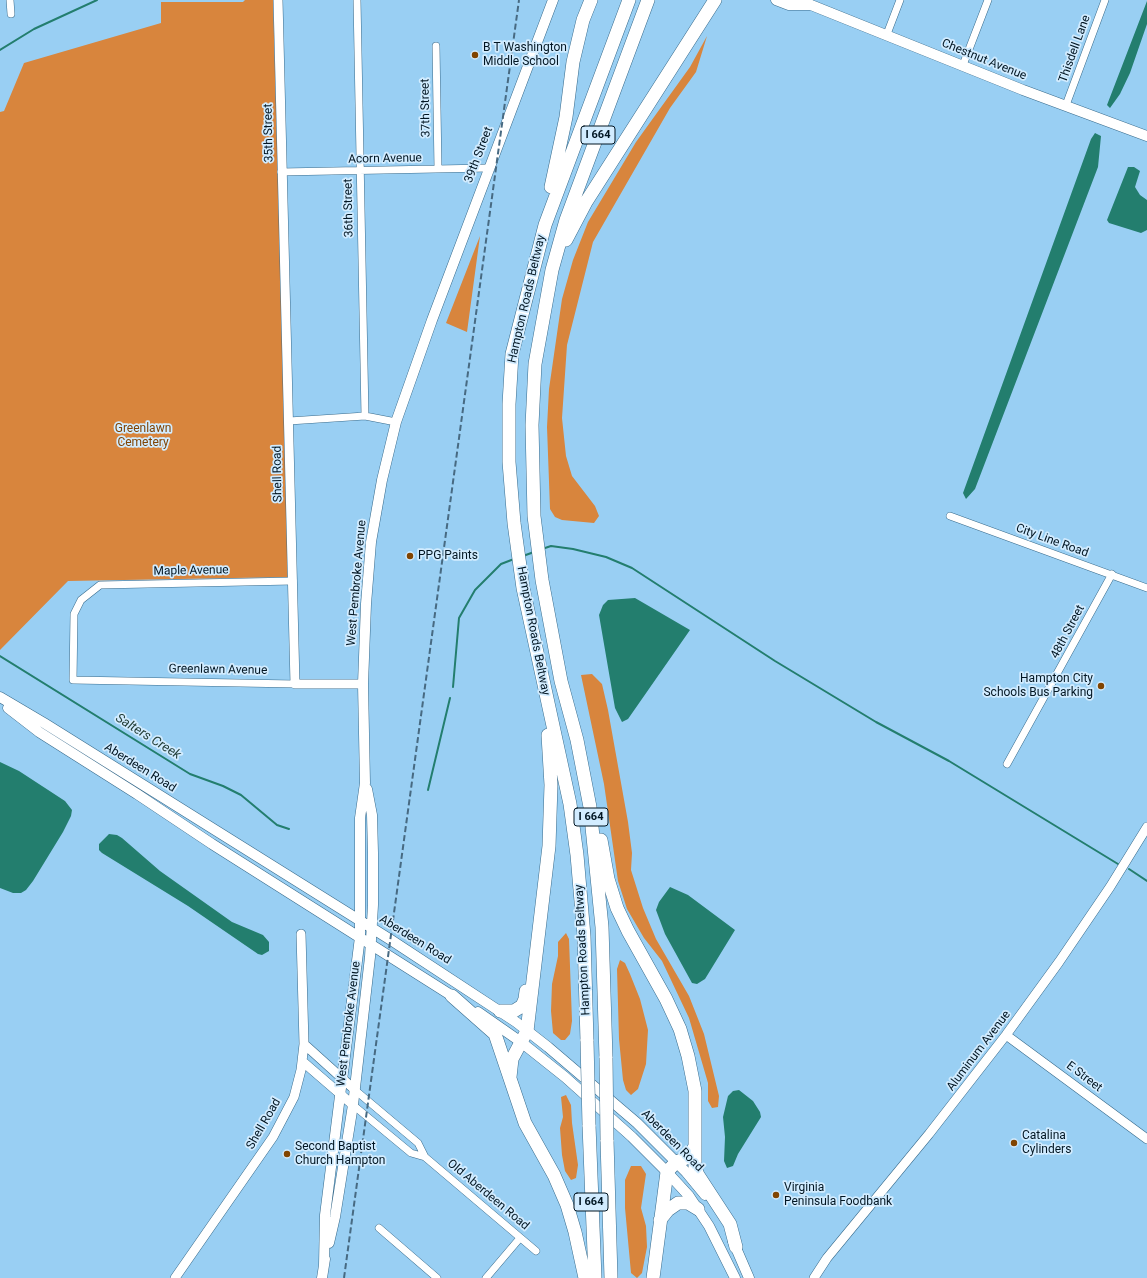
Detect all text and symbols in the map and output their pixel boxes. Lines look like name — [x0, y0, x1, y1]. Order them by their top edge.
street label: Thisdell Lane — [1056, 13, 1094, 85]
street label: Chestnut Avenue — [939, 36, 1029, 84]
place label: B T Washington Middle School — [483, 41, 567, 69]
marker: B T Washington Middle School — [470, 50, 480, 60]
street label: 37th Street — [418, 79, 434, 137]
street label: 35th Street — [261, 104, 277, 162]
street label: 39th Street — [462, 125, 496, 185]
road number: I 664 — [581, 126, 615, 144]
street label: Acorn Avenue — [348, 151, 422, 167]
street label: 36th Street — [341, 179, 357, 237]
street label: Hampton Roads Beltway — [505, 233, 549, 365]
park label: Greenlawn Cemetery — [115, 422, 171, 450]
street label: Shell Road — [270, 446, 286, 502]
street label: West Pembroke Avenue — [344, 519, 370, 647]
street label: City Line Road — [1014, 521, 1090, 561]
place label: PPG Paints — [418, 549, 478, 563]
marker: PPG Paints — [405, 551, 415, 561]
street label: Maple Avenue — [153, 563, 229, 579]
street label: Hampton Roads Beltway — [513, 565, 553, 697]
street label: 48th Street — [1048, 603, 1088, 661]
street label: Greenlawn Avenue — [168, 662, 268, 678]
place label: Hampton City Schools Bus Parking — [983, 672, 1093, 700]
marker: Hampton City Schools Bus Parking — [1096, 681, 1106, 691]
water label: Salters Creek — [112, 711, 184, 763]
street label: Aberdeen Road — [102, 740, 178, 796]
road number: I 664 — [574, 808, 608, 826]
street label: Hampton Roads Beltway — [572, 884, 594, 1016]
street label: Aberdeen Road — [377, 912, 453, 968]
street label: West Pembroke Avenue — [334, 960, 364, 1088]
street label: Aluminum Avenue — [944, 1008, 1014, 1094]
street label: E Street — [1063, 1059, 1105, 1095]
street label: Shell Road — [244, 1096, 284, 1152]
street label: Aberdeen Road — [638, 1107, 706, 1175]
place label: Catalina Cylinders — [1022, 1129, 1071, 1157]
marker: Catalina Cylinders — [1009, 1138, 1019, 1148]
place label: Second Baptist Church Hampton — [295, 1140, 385, 1168]
marker: Second Baptist Church Hampton — [282, 1149, 292, 1159]
street label: Old Aberdeen Road — [444, 1157, 532, 1233]
place label: Virginia Peninsula Foodbank — [784, 1181, 892, 1209]
marker: Virginia Peninsula Foodbank — [771, 1190, 781, 1200]
road number: I 664 — [574, 1193, 608, 1211]

